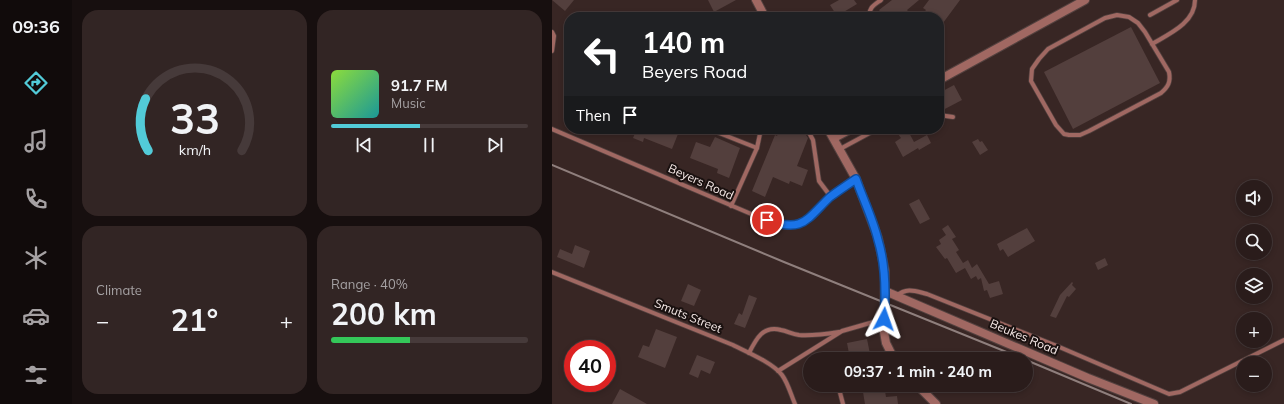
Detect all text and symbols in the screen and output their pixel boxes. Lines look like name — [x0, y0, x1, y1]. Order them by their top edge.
text: 09:36 — [12, 15, 60, 38]
text: 140 m — [642, 25, 725, 60]
icon: left — [576, 28, 628, 80]
text: Beyers Road — [642, 60, 747, 83]
icon: directions — [22, 69, 50, 97]
text: 91.7 FM — [391, 76, 447, 95]
text: 33 — [170, 92, 219, 144]
text: Music — [391, 95, 426, 111]
icon: arrive — [619, 104, 641, 126]
text: Then — [576, 106, 611, 125]
icon: music — [22, 127, 50, 155]
icon: previous — [353, 134, 375, 156]
icon: pause — [418, 134, 440, 156]
icon: next — [484, 134, 506, 156]
text: km/h — [178, 140, 211, 158]
street label: Beyers Road — [666, 160, 736, 203]
map controls — [1236, 180, 1272, 392]
button: sound — [1236, 180, 1272, 216]
icon: phone — [22, 185, 50, 213]
pin — [750, 203, 784, 237]
icon: arrive — [756, 209, 778, 231]
button: search — [1236, 224, 1272, 260]
icon: climate — [22, 244, 50, 272]
button: layers — [1236, 268, 1272, 304]
text: Range · 40% — [331, 276, 408, 292]
text: Climate — [96, 282, 142, 298]
text: 200 km — [331, 295, 437, 333]
street label: Smuts Street — [652, 295, 724, 336]
position arrow — [863, 298, 905, 340]
text: 21° — [171, 301, 218, 339]
icon: car — [22, 302, 50, 330]
text: − — [96, 307, 109, 335]
text: + — [280, 307, 293, 335]
button: + — [1236, 312, 1272, 348]
street label: Beukes Road — [988, 315, 1061, 358]
speed limit sign: 40 — [564, 340, 616, 392]
button: − — [1236, 356, 1272, 392]
icon: filters — [22, 361, 50, 389]
text: 09:37 · 1 min · 240 m — [844, 362, 992, 381]

